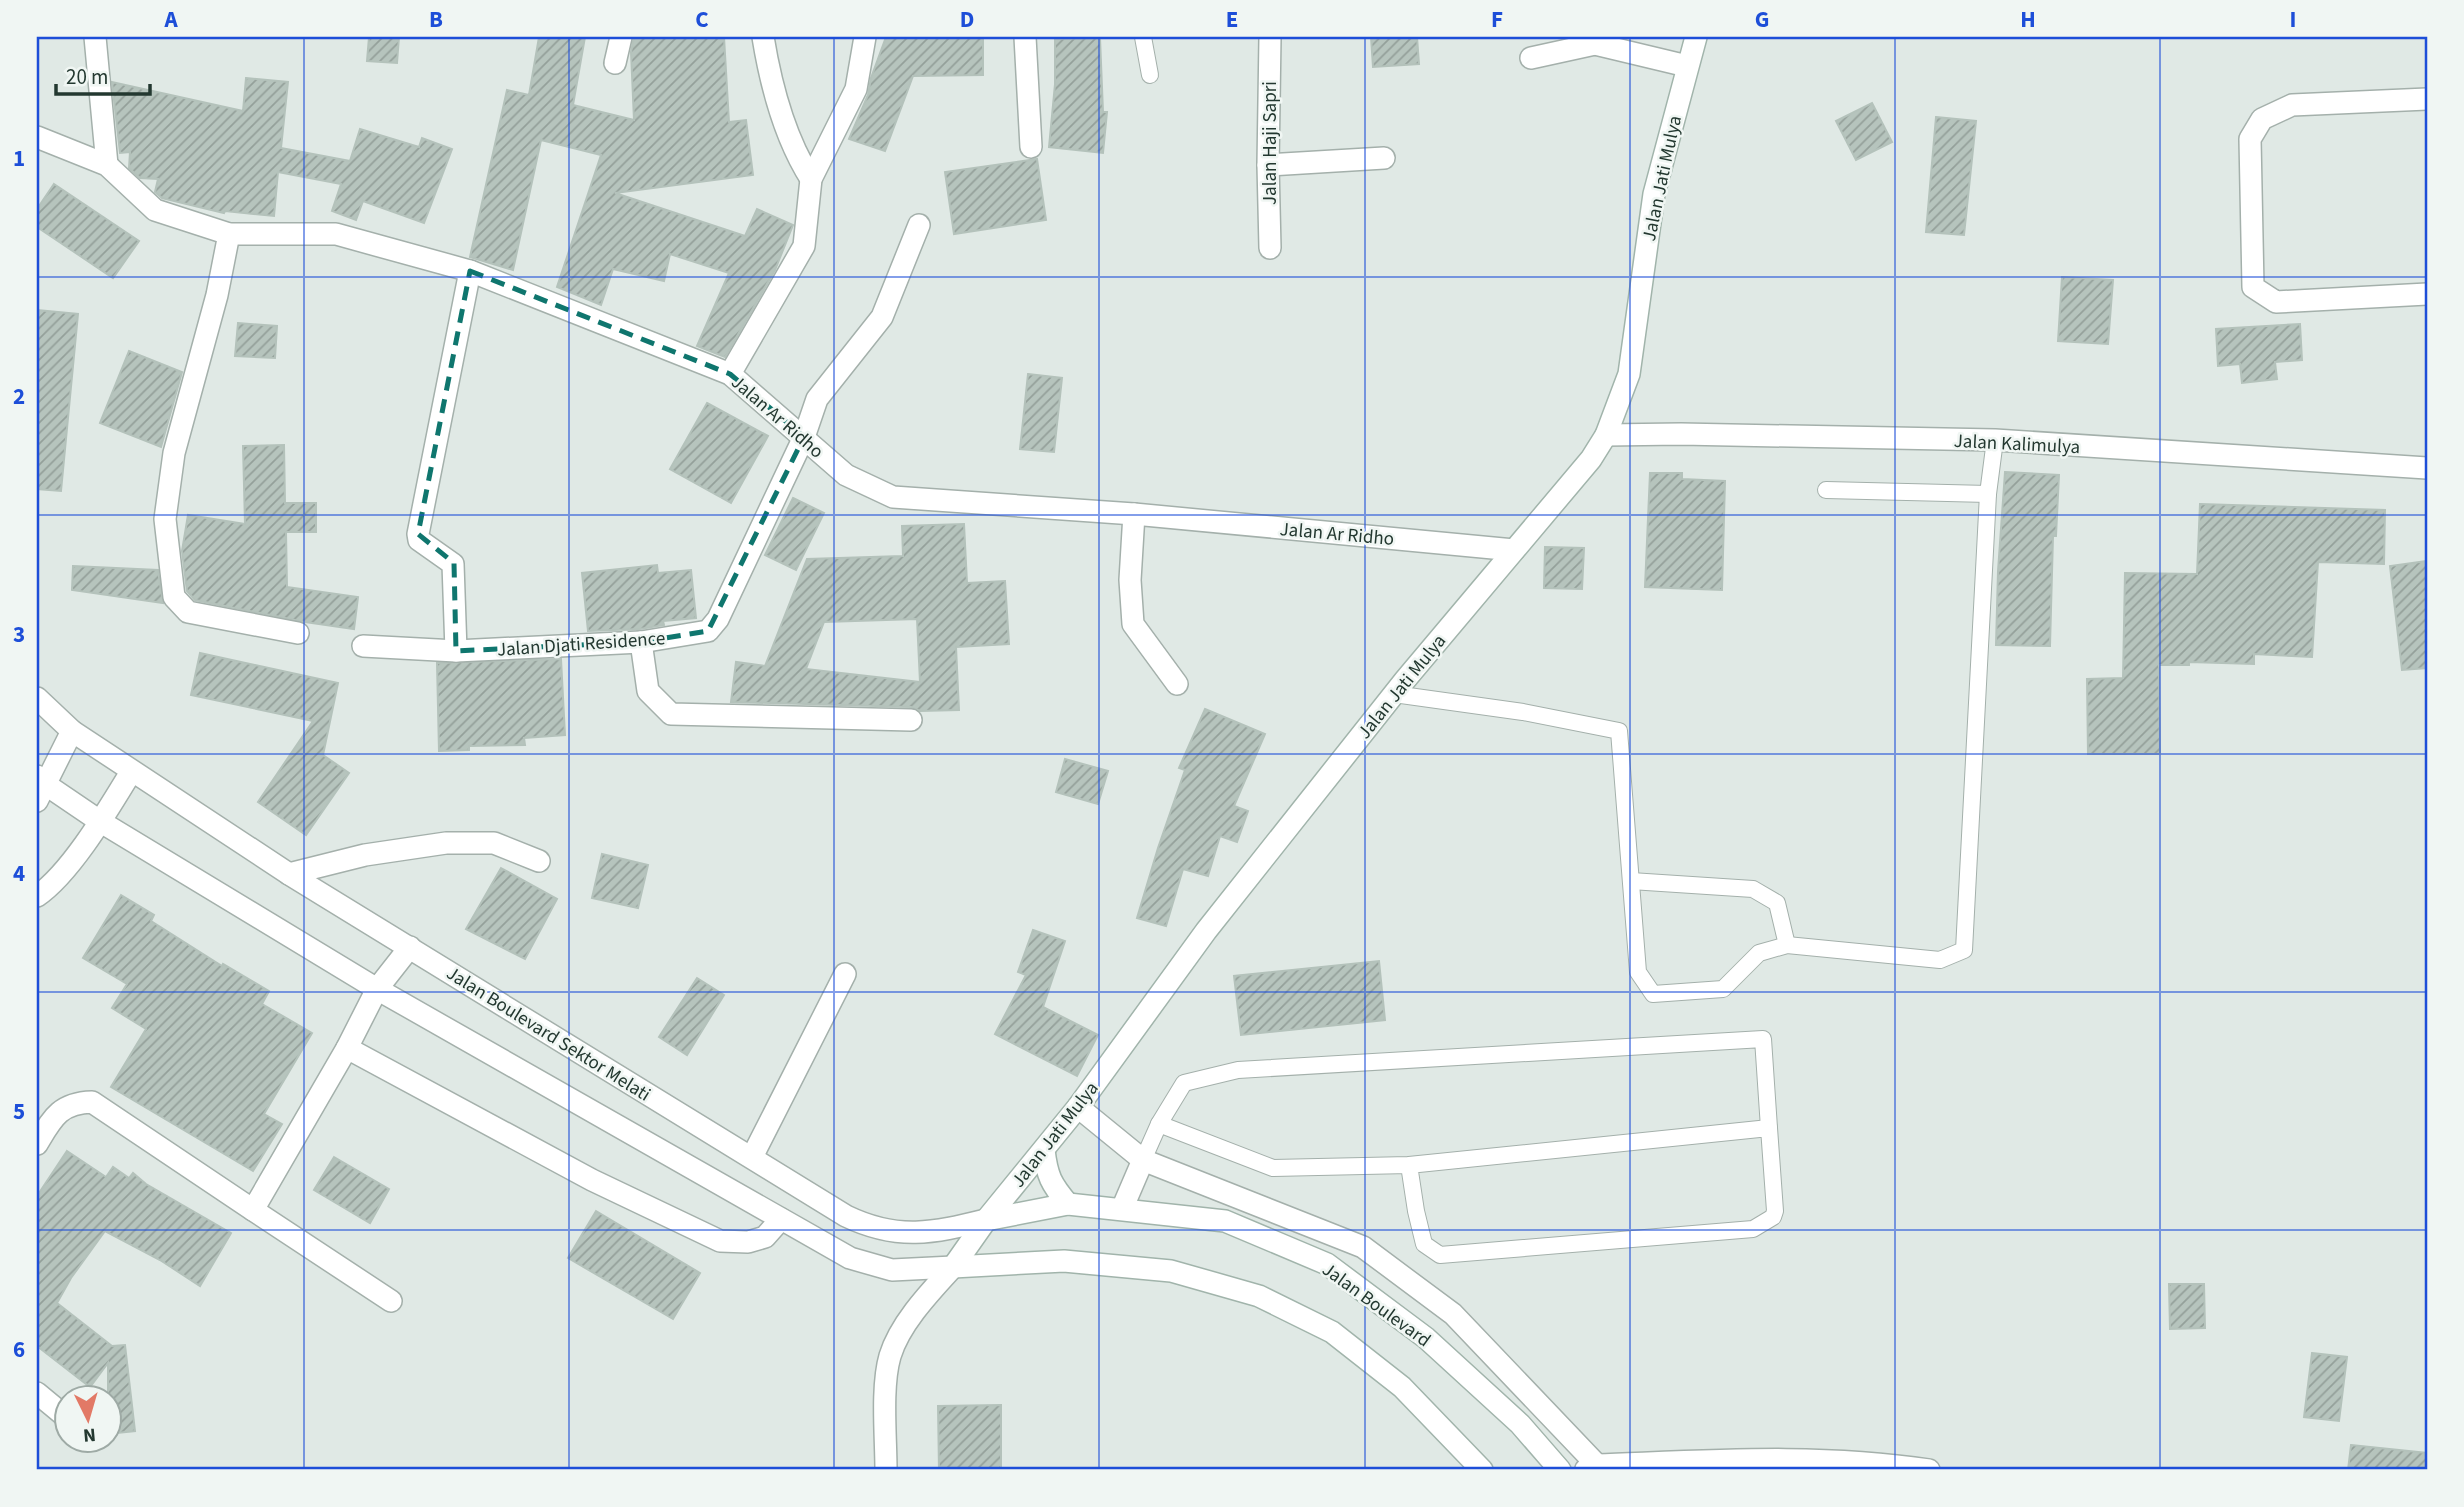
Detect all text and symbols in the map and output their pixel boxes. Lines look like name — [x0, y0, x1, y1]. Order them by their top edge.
text: A — [163, 3, 178, 36]
text: B — [429, 3, 443, 36]
text: C — [695, 3, 709, 36]
text: D — [960, 3, 974, 36]
text: E — [1226, 3, 1238, 36]
text: F — [1491, 3, 1503, 36]
text: G — [1755, 3, 1769, 36]
text: H — [2020, 3, 2036, 36]
text: I — [2290, 3, 2296, 36]
scale bar — [56, 52, 150, 96]
text: 20 m — [66, 62, 108, 92]
street label: Jalan Haji Sapri — [1257, 81, 1284, 205]
street label: Jalan Jati Mulya — [1636, 113, 1689, 244]
text: 1 — [13, 142, 25, 175]
street label: Jalan Ar Ridho — [725, 369, 829, 465]
text: 2 — [13, 380, 25, 413]
street label: Jalan Kalimulya — [1953, 428, 2081, 461]
street label: Jalan Ar Ridho — [1279, 516, 1395, 553]
text: 3 — [13, 618, 25, 651]
street label: Jalan Djati Residence — [496, 625, 666, 664]
street label: Jalan Jati Mulya — [1352, 629, 1453, 745]
text: 4 — [13, 857, 25, 890]
street label: Jalan Boulevard Sektor Melati — [441, 960, 656, 1108]
street label: Jalan Jati Mulya — [1005, 1076, 1105, 1194]
text: 5 — [13, 1095, 25, 1128]
street label: Jalan Boulevard — [1316, 1257, 1436, 1354]
text: 6 — [13, 1333, 25, 1366]
north arrow — [52, 1384, 122, 1454]
text: N — [82, 1420, 97, 1448]

